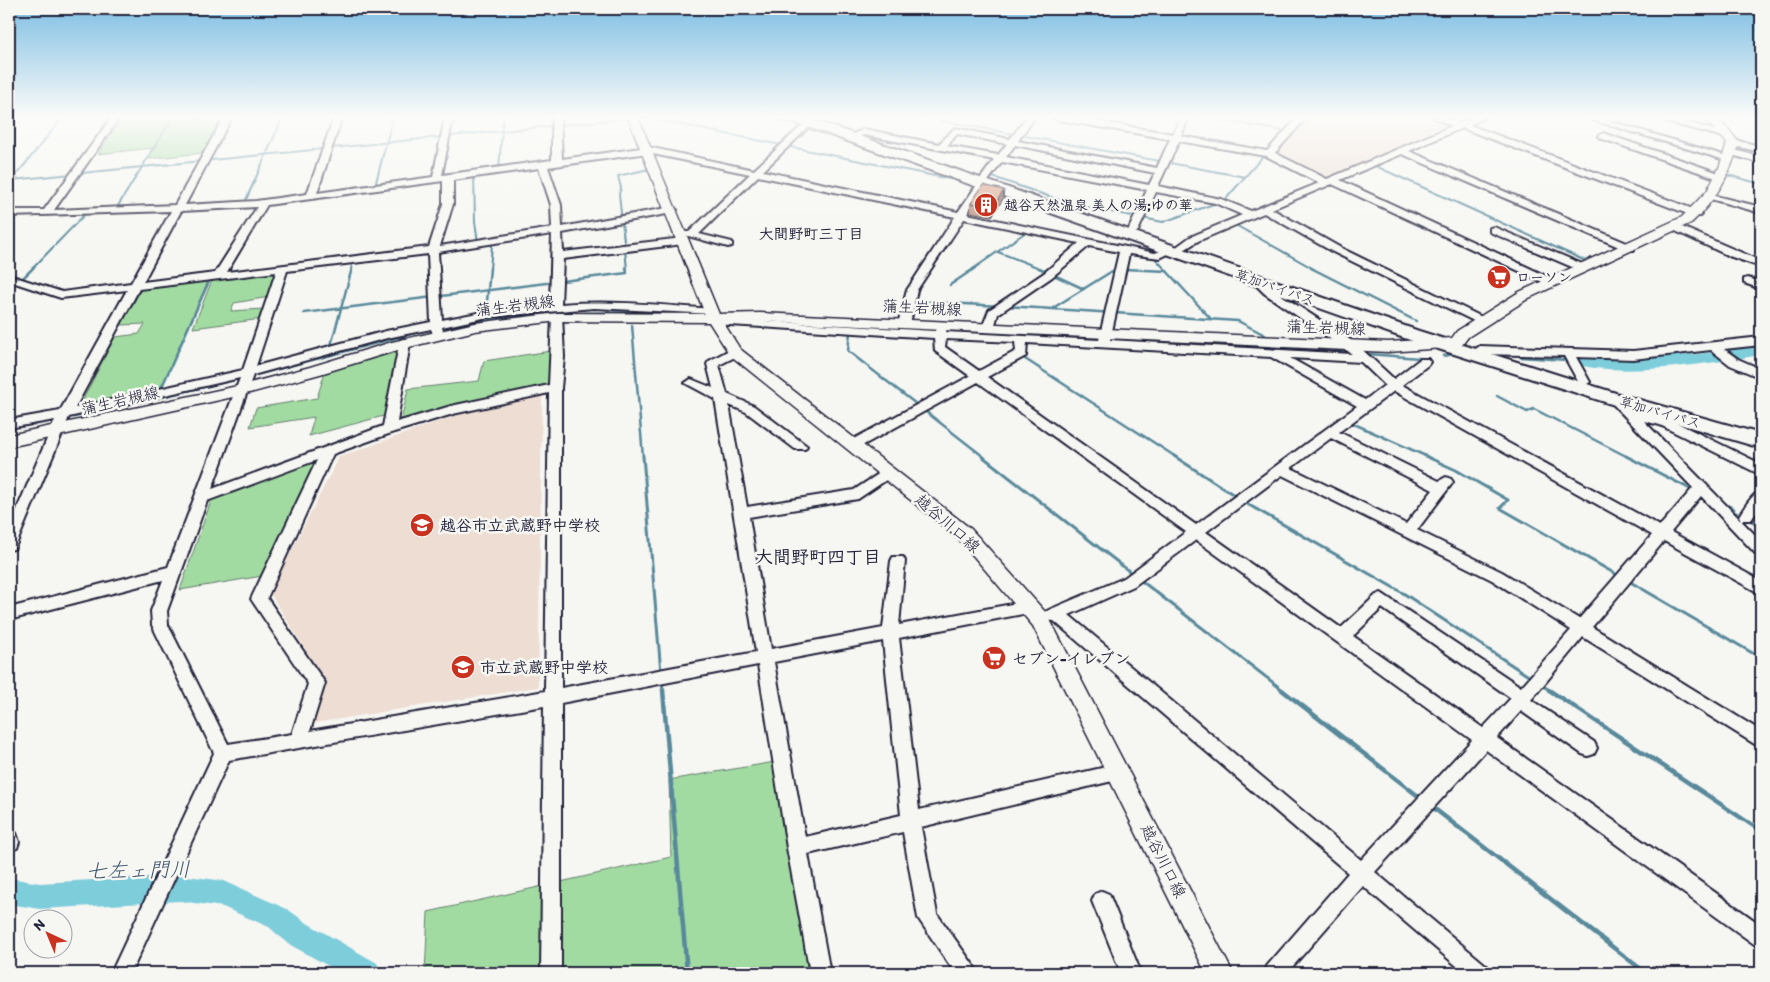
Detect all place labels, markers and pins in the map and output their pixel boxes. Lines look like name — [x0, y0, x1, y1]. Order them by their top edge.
building icon: 越谷天然温泉 美人の湯;ゆの華 — [973, 192, 999, 218]
place label: 越谷天然温泉 美人の湯;ゆの華 — [1004, 197, 1193, 214]
supermarket icon: ローソン — [1486, 264, 1512, 290]
place label: ローソン — [1516, 269, 1572, 286]
school or university icon: 越谷市立武蔵野中学校 — [409, 512, 435, 538]
place label: 越谷市立武蔵野中学校 — [440, 516, 600, 535]
supermarket icon: セブン-イレブン — [981, 645, 1007, 671]
place label: セブン-イレブン — [1012, 649, 1130, 668]
school or university icon: 市立武蔵野中学校 — [450, 654, 476, 680]
place label: 市立武蔵野中学校 — [480, 658, 608, 677]

